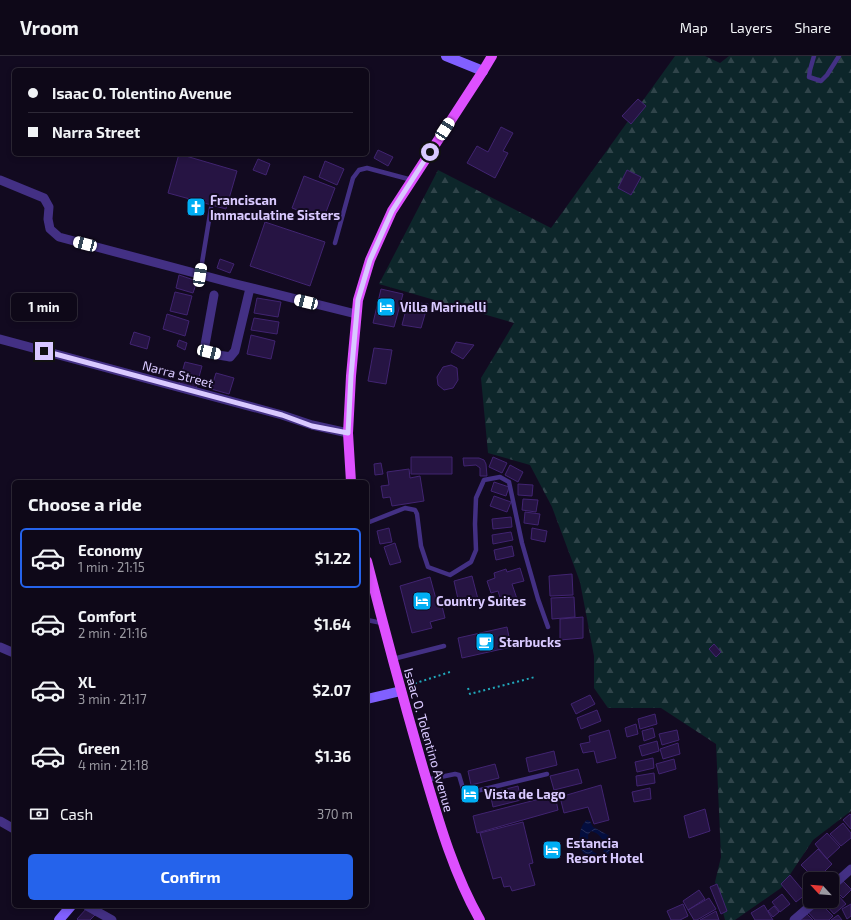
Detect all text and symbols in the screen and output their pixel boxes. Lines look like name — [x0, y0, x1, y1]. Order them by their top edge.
text: Vroom — [20, 16, 79, 39]
text: Map — [680, 19, 708, 36]
text: Layers — [730, 19, 772, 36]
text: Share — [794, 19, 831, 36]
text: Isaac O. Tolentino Avenue — [52, 84, 232, 102]
car — [433, 116, 457, 142]
text: Narra Street — [52, 123, 140, 141]
route start — [421, 143, 439, 161]
place label: Franciscan Immaculatine Sisters — [210, 192, 340, 223]
church icon: Franciscan Immaculatine Sisters — [185, 196, 207, 218]
car — [72, 235, 98, 253]
car — [192, 262, 208, 288]
callout: 1 min — [11, 293, 77, 321]
car — [293, 293, 319, 311]
hotel icon: Villa Marinelli — [375, 296, 397, 318]
text: 1 min — [28, 299, 60, 315]
place label: Villa Marinelli — [400, 299, 486, 315]
route end — [35, 342, 53, 360]
car — [196, 343, 222, 361]
street label: Narra Street — [141, 357, 215, 391]
text: Choose a ride — [28, 493, 142, 515]
icon: car — [30, 540, 66, 576]
text: Economy — [78, 541, 143, 559]
text: $1.22 — [315, 549, 351, 567]
text: 1 min · 21:15 — [78, 559, 145, 575]
hotel icon: Country Suites — [411, 590, 433, 612]
place label: Country Suites — [436, 593, 526, 609]
icon: car — [30, 606, 66, 642]
text: Comfort — [78, 607, 136, 625]
text: $1.64 — [314, 615, 351, 633]
text: 2 min · 21:16 — [78, 625, 147, 641]
cafe icon: Starbucks — [474, 631, 496, 653]
place label: Starbucks — [499, 634, 561, 650]
street label: Isaac O. Tolentino Avenue — [401, 666, 457, 814]
icon: car — [30, 672, 66, 708]
text: XL — [78, 673, 96, 691]
text: $2.07 — [313, 681, 351, 699]
text: 3 min · 21:17 — [78, 691, 147, 707]
icon: car — [30, 738, 66, 774]
text: Green — [78, 739, 120, 757]
text: $1.36 — [315, 747, 351, 765]
text: 4 min · 21:18 — [78, 757, 149, 773]
hotel icon: Vista de Lago — [459, 783, 481, 805]
place label: Vista de Lago — [484, 786, 566, 802]
icon: cash — [28, 803, 50, 825]
text: Cash — [60, 805, 93, 823]
text: 370 m — [317, 806, 353, 822]
place label: Estancia Resort Hotel — [566, 835, 644, 866]
hotel icon: Estancia Resort Hotel — [541, 839, 563, 861]
button: Confirm — [28, 854, 353, 900]
north arrow — [803, 872, 839, 908]
map controls — [803, 872, 839, 908]

